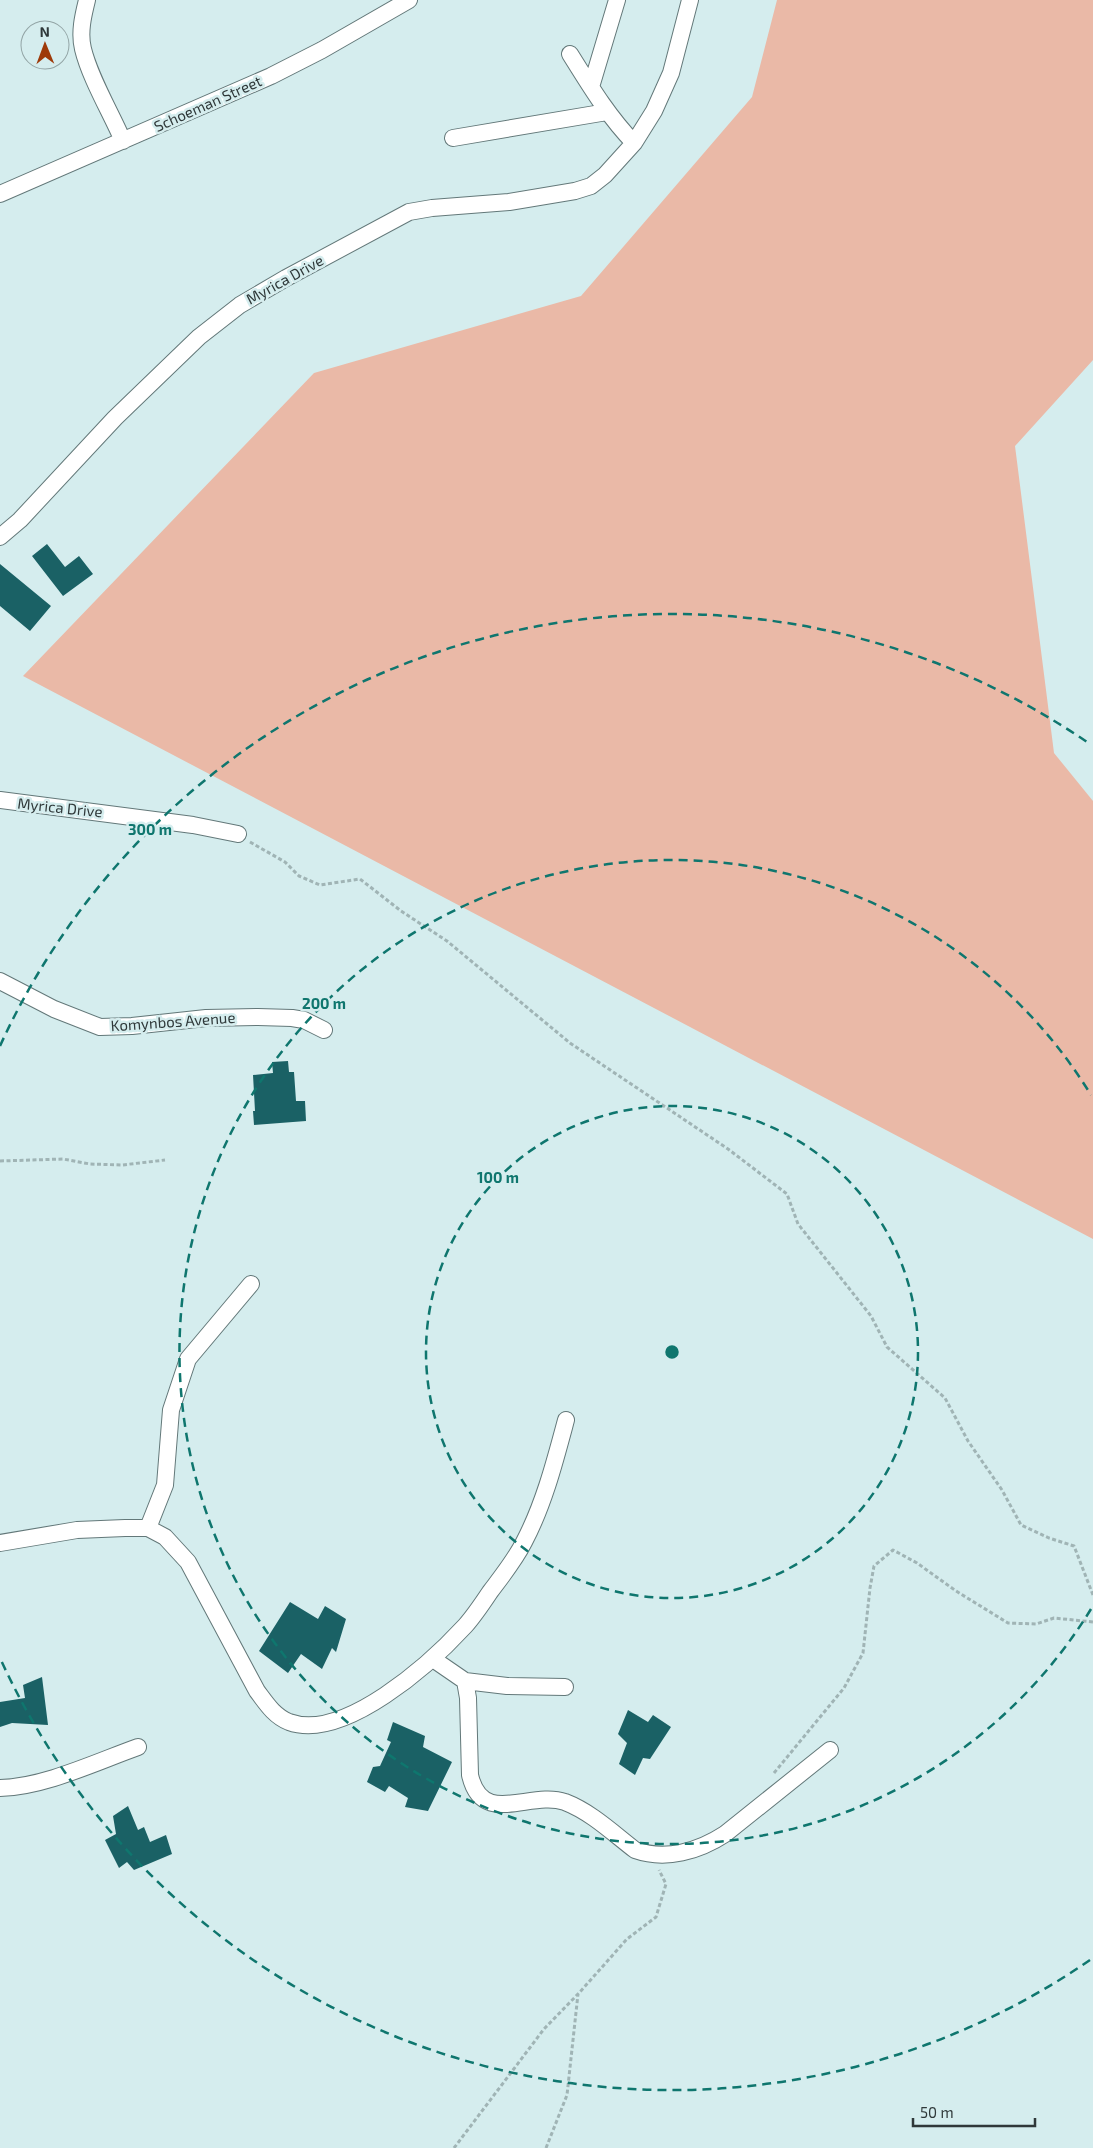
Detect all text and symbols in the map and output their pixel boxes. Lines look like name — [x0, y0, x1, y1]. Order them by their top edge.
north arrow — [20, 20, 70, 70]
text: N — [40, 23, 50, 40]
street label: Schoeman Street — [151, 71, 265, 135]
street label: Myrica Drive — [243, 251, 326, 308]
street label: Myrica Drive — [17, 794, 103, 820]
text: 300 m — [128, 820, 172, 838]
text: 200 m — [302, 994, 346, 1012]
street label: Komynbos Avenue — [110, 1008, 236, 1034]
text: 100 m — [477, 1168, 519, 1186]
centre of rings — [663, 1343, 681, 1361]
scale bar — [913, 2096, 1036, 2128]
text: 50 m — [920, 2103, 954, 2121]

